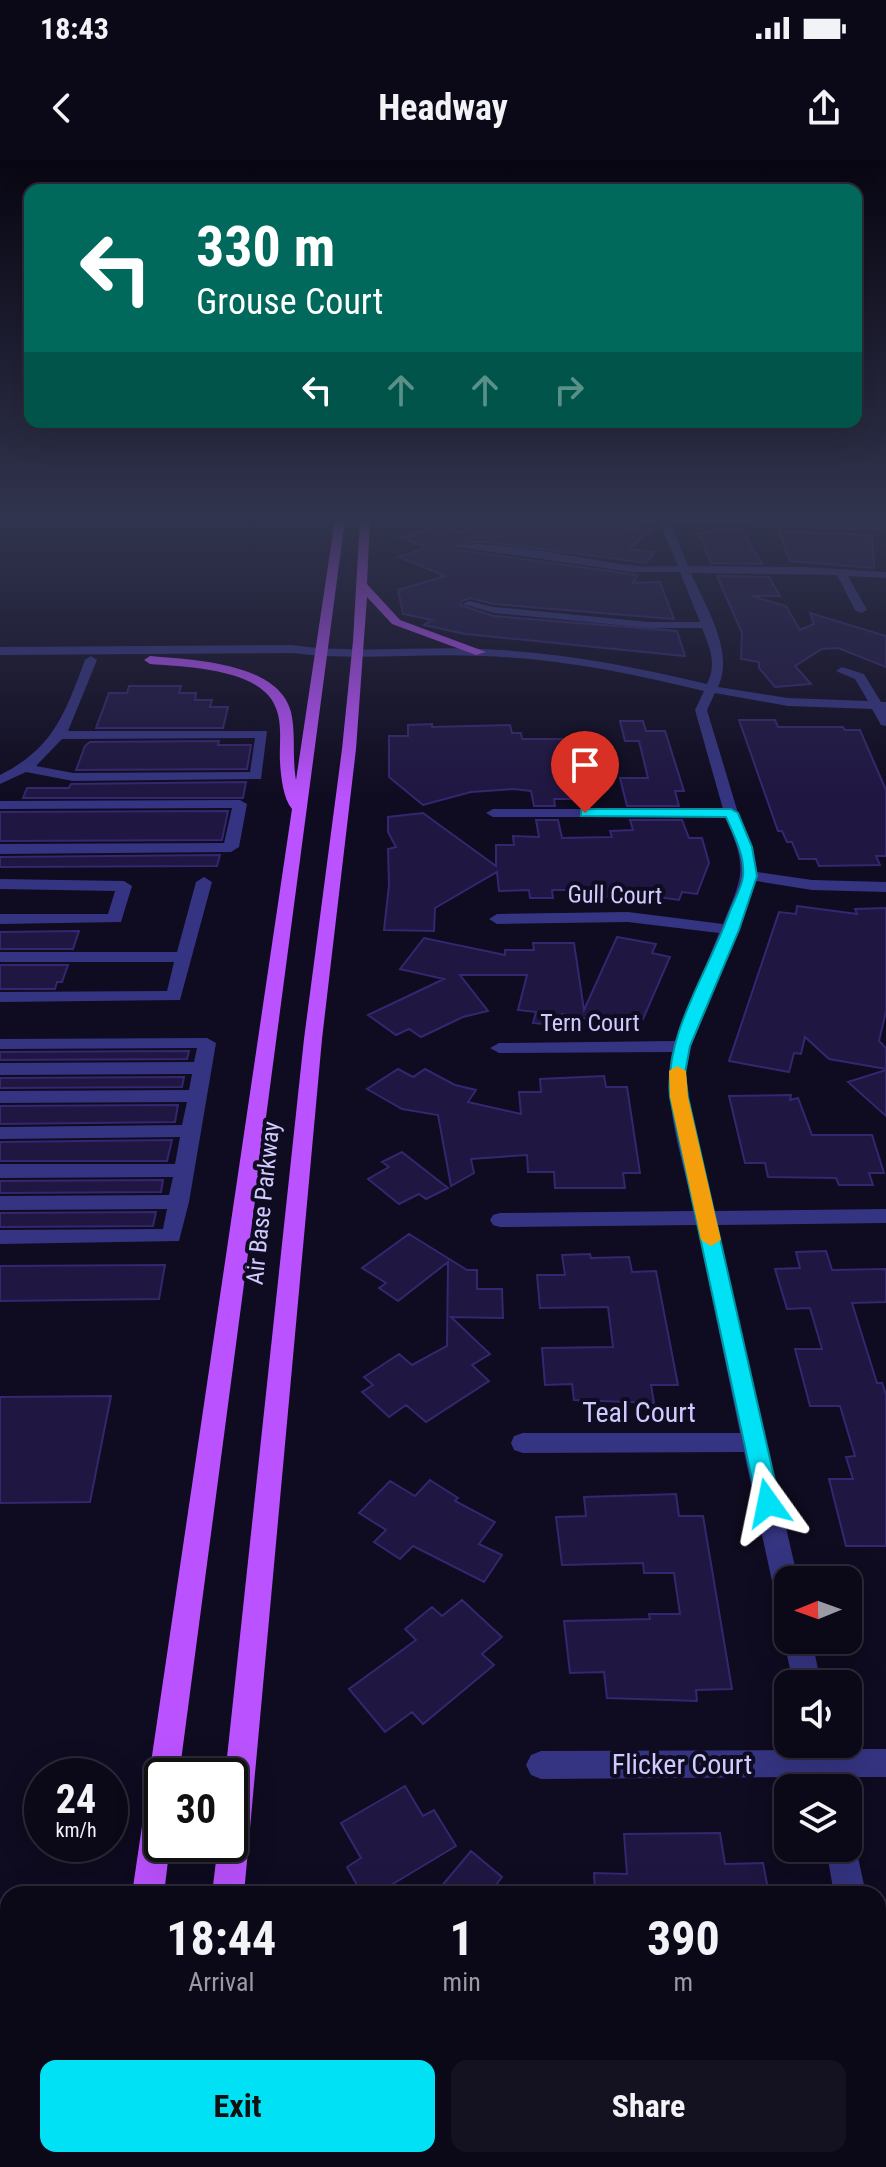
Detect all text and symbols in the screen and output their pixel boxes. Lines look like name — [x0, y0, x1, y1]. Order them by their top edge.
text: 18:43 — [40, 11, 109, 46]
icon: back — [40, 86, 84, 130]
icon: share — [802, 86, 846, 130]
text: Headway — [378, 87, 508, 129]
text: 330 m — [196, 214, 335, 280]
icon: left — [64, 216, 168, 320]
text: Grouse Court — [196, 281, 383, 323]
icon: left — [295, 368, 339, 412]
icon: ahead — [379, 368, 423, 412]
icon: ahead — [463, 368, 507, 412]
icon: right — [547, 368, 591, 412]
pin — [551, 731, 619, 813]
icon: arrive — [563, 743, 607, 787]
street label: Gull Court — [567, 880, 663, 910]
street label: Tern Court — [540, 1009, 640, 1037]
street label: Air Base Parkway — [240, 1120, 286, 1286]
street label: Teal Court — [582, 1396, 696, 1429]
position arrow — [726, 1461, 810, 1545]
north arrow — [774, 1566, 862, 1654]
map controls — [774, 1566, 862, 1862]
button: sound — [774, 1670, 862, 1758]
street label: Flicker Court — [612, 1748, 752, 1781]
speed limit sign: 30 — [144, 1758, 248, 1862]
button: layers — [774, 1774, 862, 1862]
text: 24 — [56, 1776, 96, 1823]
text: km/h — [55, 1818, 97, 1842]
text: 18:44 — [166, 1910, 276, 1967]
text: 1 — [450, 1910, 474, 1967]
text: 390 — [647, 1910, 720, 1967]
text: Arrival — [188, 1967, 254, 1997]
text: min — [443, 1967, 481, 1997]
text: m — [674, 1967, 693, 1997]
button: Exit — [40, 2060, 435, 2152]
button: Share — [451, 2060, 846, 2152]

